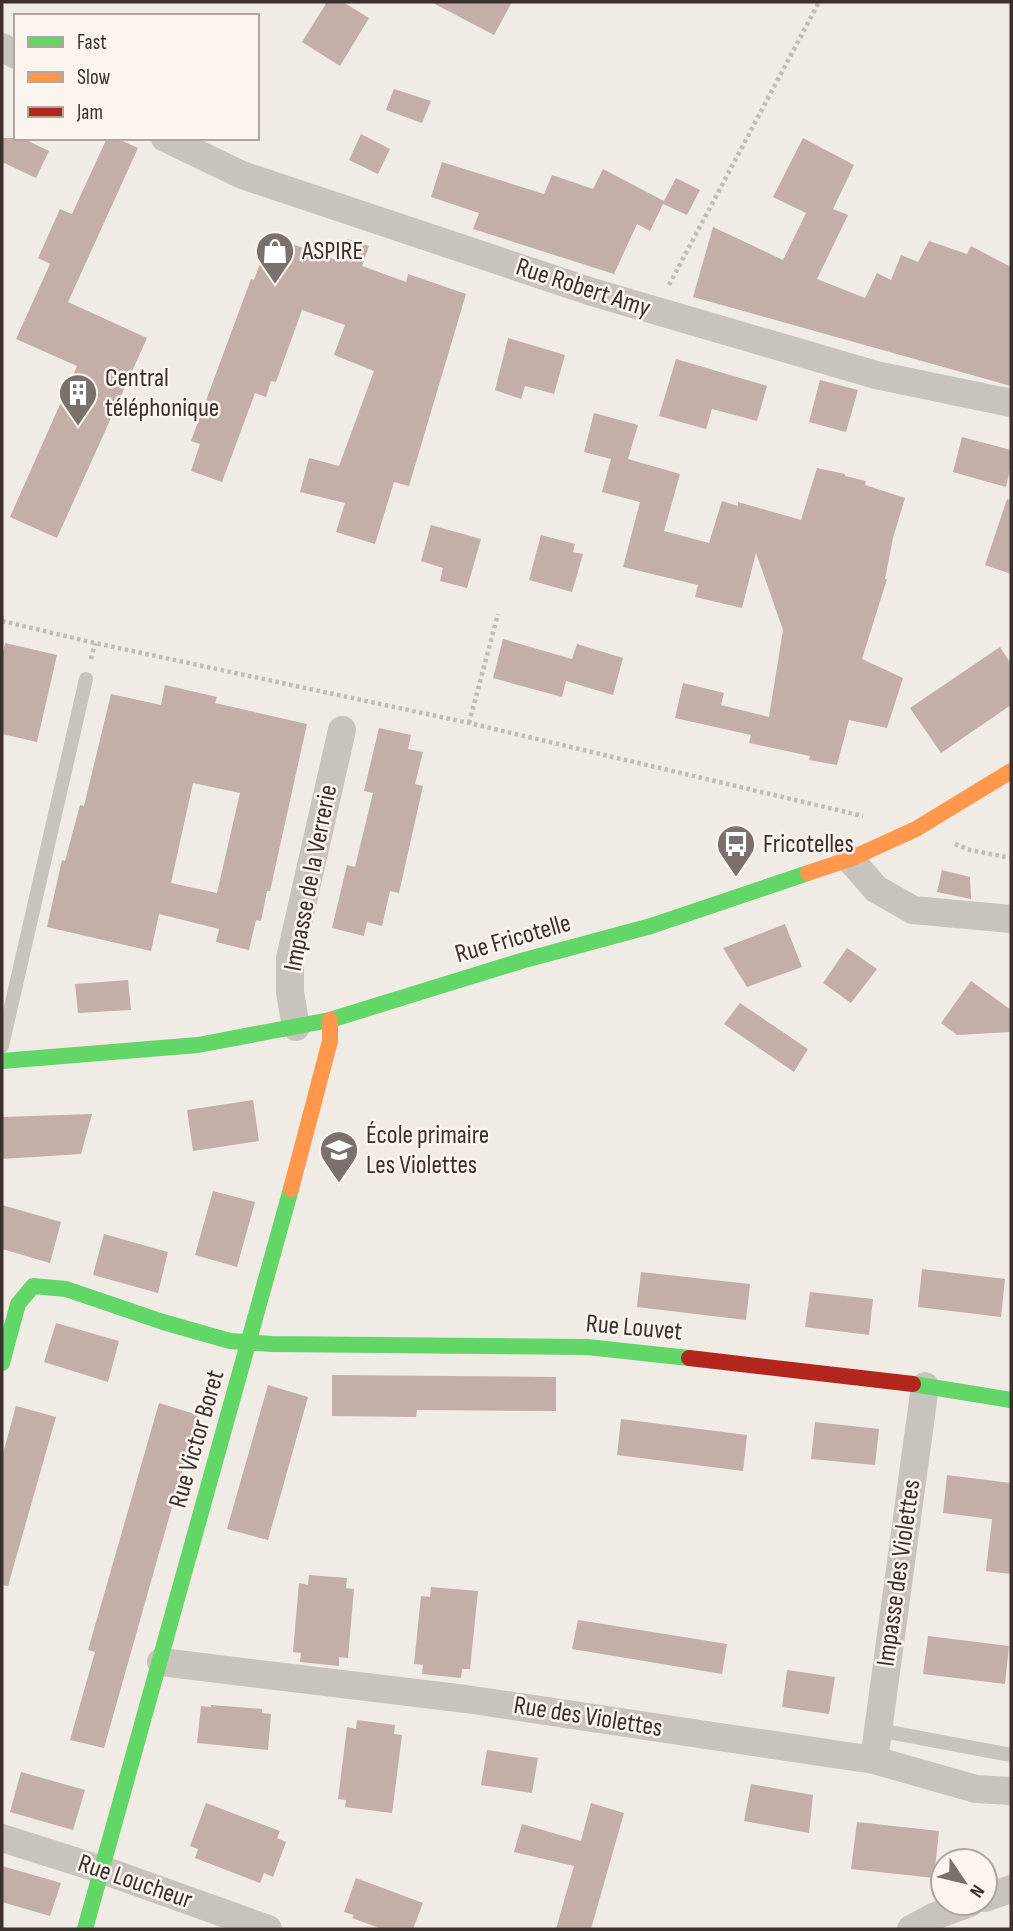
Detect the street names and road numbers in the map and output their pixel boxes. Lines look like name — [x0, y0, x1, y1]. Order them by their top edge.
street label: Rue Robert Amy — [512, 252, 654, 324]
street label: Impasse de la Verrerie — [278, 782, 344, 974]
street label: Rue Fricotelle — [452, 908, 574, 970]
street label: Rue Louvet — [585, 1308, 684, 1348]
street label: Rue Victor Boret — [163, 1366, 231, 1512]
street label: Impasse des Violettes — [871, 1478, 927, 1668]
street label: Rue des Violettes — [511, 1690, 665, 1744]
street label: Rue Loucheur — [74, 1848, 197, 1916]

